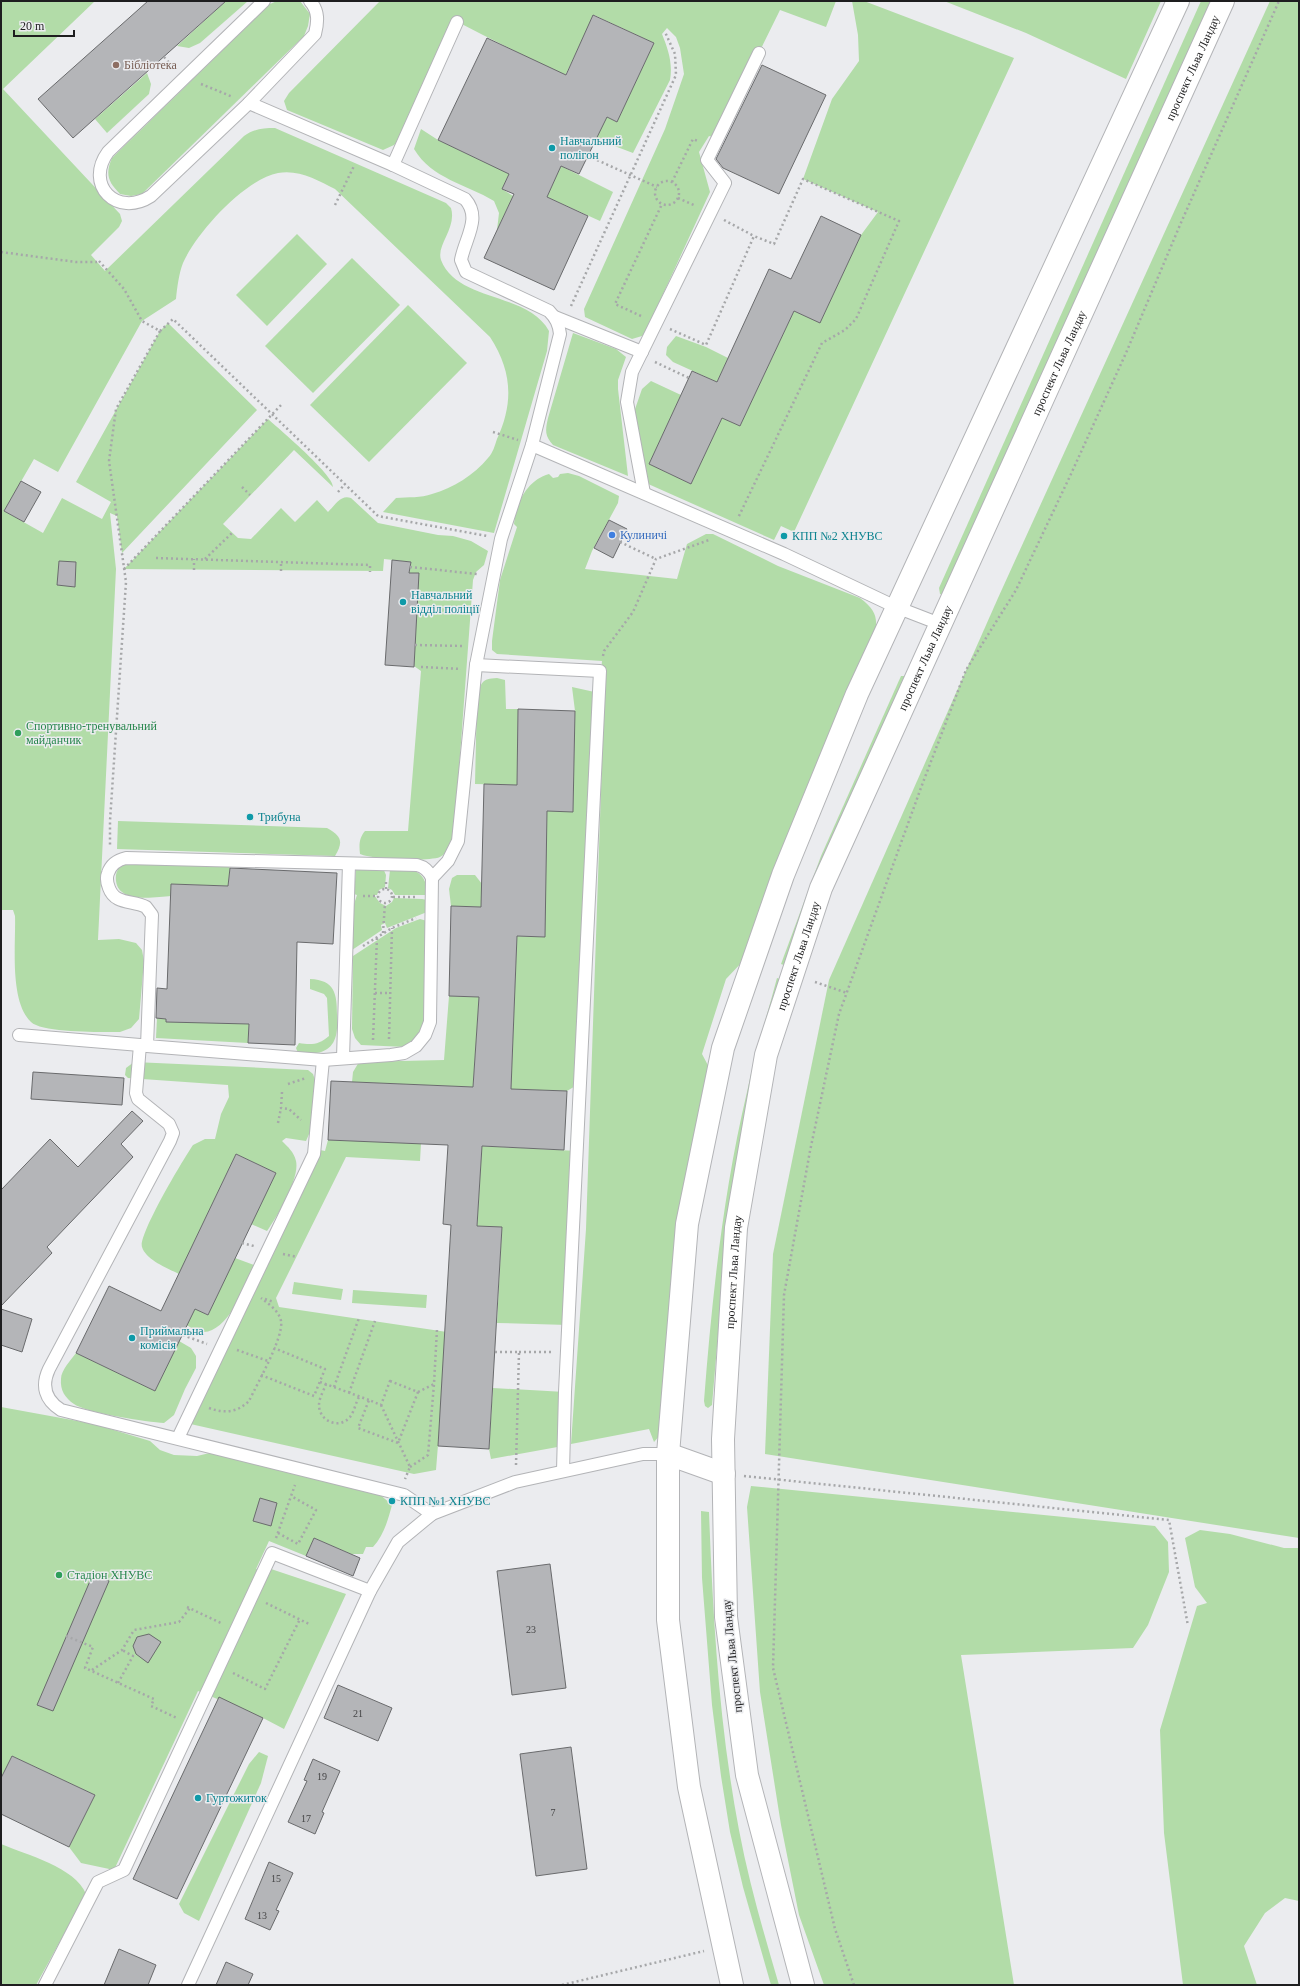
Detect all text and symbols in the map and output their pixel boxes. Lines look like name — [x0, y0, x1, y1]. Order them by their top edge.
scale bar — [14, 12, 74, 38]
street label: проспект Льва Ландау — [1163, 13, 1223, 123]
text: 20 m — [20, 19, 45, 33]
place label: Бібліотека — [124, 58, 177, 72]
marker: Бібліотека — [111, 60, 121, 70]
place label: Навчальний полігон — [560, 134, 622, 162]
marker: Навчальний полігон — [547, 143, 557, 153]
street label: проспект Льва Ландау — [1029, 308, 1089, 418]
place label: Кулиничі — [620, 528, 668, 542]
place label: КПП №2 ХНУВС — [792, 529, 883, 543]
marker: Кулиничі — [607, 530, 617, 540]
marker: КПП №2 ХНУВС — [779, 531, 789, 541]
place label: Навчальний відділ поліції — [411, 588, 480, 616]
marker: Навчальний відділ поліції — [398, 597, 408, 607]
street label: проспект Льва Ландау — [895, 603, 955, 713]
place label: Спортивно-тренувальний майданчик — [26, 719, 157, 747]
marker: Спортивно-тренувальний майданчик — [13, 728, 23, 738]
place label: Трибуна — [258, 810, 301, 824]
marker: Трибуна — [245, 812, 255, 822]
street label: проспект Льва Ландау — [774, 900, 823, 1012]
street label: проспект Льва Ландау — [723, 1214, 745, 1329]
place label: Приймальна комісія — [140, 1324, 204, 1352]
marker: Приймальна комісія — [127, 1333, 137, 1343]
place label: КПП №1 ХНУВС — [400, 1494, 491, 1508]
marker: КПП №1 ХНУВС — [387, 1496, 397, 1506]
place label: Стадіон ХНУВС — [67, 1568, 152, 1582]
marker: Стадіон ХНУВС — [54, 1570, 64, 1580]
street label: проспект Льва Ландау — [719, 1599, 745, 1713]
house number: 23 — [526, 1624, 536, 1635]
house number: 21 — [353, 1708, 363, 1719]
house number: 19 — [317, 1771, 327, 1782]
place label: Гуртожиток — [206, 1791, 267, 1805]
marker: Гуртожиток — [193, 1793, 203, 1803]
house number: 7 — [551, 1807, 556, 1818]
house number: 17 — [301, 1813, 311, 1824]
house number: 15 — [271, 1873, 281, 1884]
house number: 13 — [257, 1910, 267, 1921]

